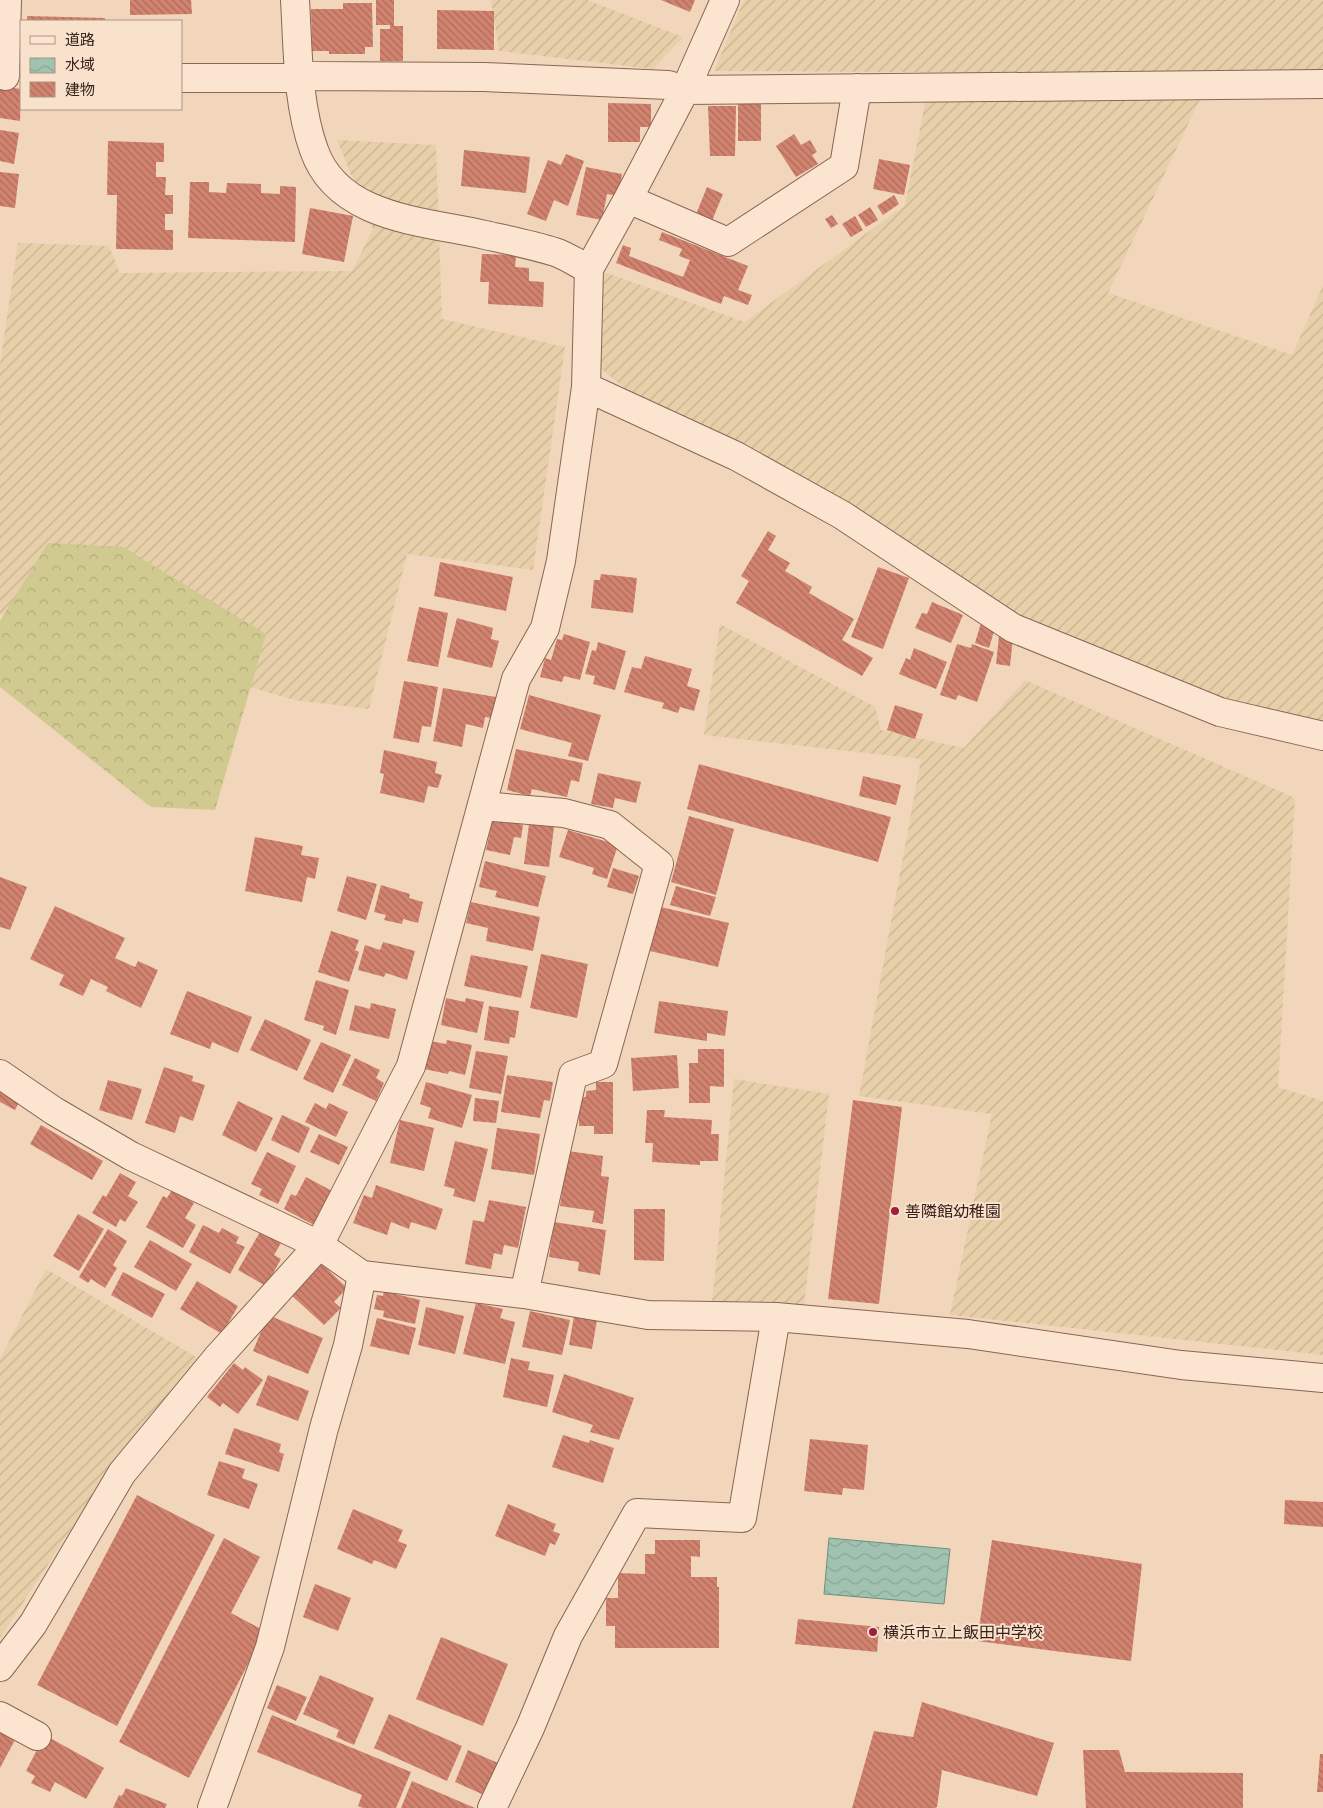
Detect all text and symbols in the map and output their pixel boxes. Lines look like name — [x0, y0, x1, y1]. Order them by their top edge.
legend — [20, 20, 182, 110]
text: 道路 — [65, 31, 95, 49]
text: 水域 — [65, 56, 95, 74]
text: 建物 — [65, 81, 95, 99]
place label: 善隣館幼稚園 — [905, 1202, 1001, 1221]
marker: 善隣館幼稚園 — [889, 1205, 901, 1217]
place label: 横浜市立上飯田中学校 — [883, 1623, 1043, 1642]
marker: 横浜市立上飯田中学校 — [867, 1626, 879, 1638]

